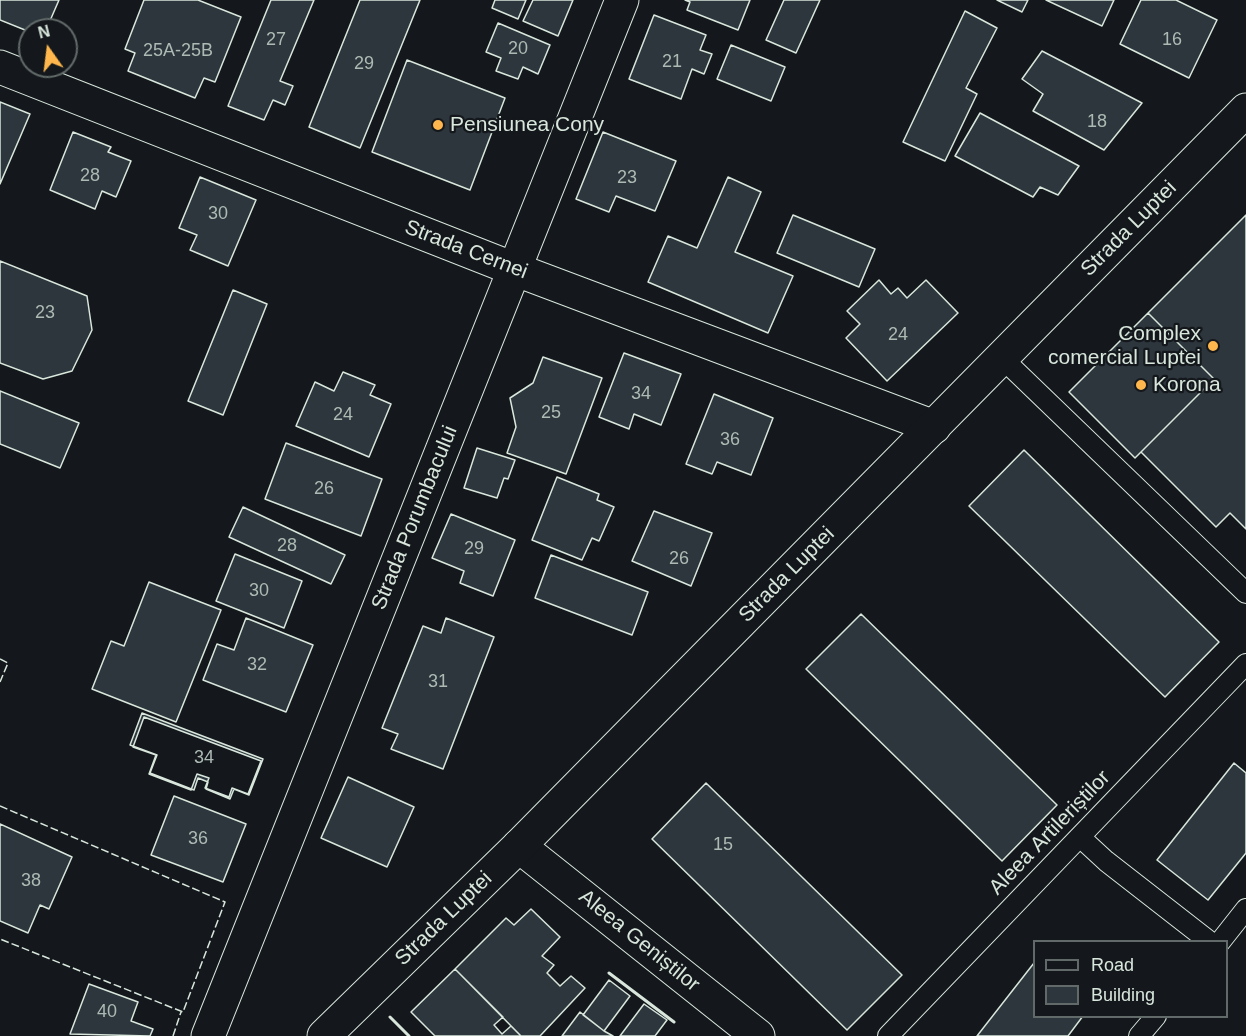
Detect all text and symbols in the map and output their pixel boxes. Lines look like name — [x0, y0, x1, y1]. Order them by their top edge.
north arrow — [18, 18, 78, 78]
text: N — [36, 22, 52, 42]
house number: 27 — [266, 29, 286, 51]
house number: 16 — [1162, 29, 1182, 51]
house number: 20 — [508, 38, 528, 60]
house number: 25A-25B — [143, 40, 213, 62]
house number: 21 — [662, 51, 682, 73]
house number: 29 — [354, 53, 374, 75]
house number: 18 — [1087, 111, 1107, 133]
place label: Pensiunea Cony — [450, 112, 604, 138]
marker: Pensiunea Cony — [431, 118, 445, 132]
house number: 28 — [80, 165, 100, 187]
house number: 23 — [617, 167, 637, 189]
street label: Strada Luptei — [1076, 176, 1182, 282]
house number: 30 — [208, 203, 228, 225]
street label: Strada Cernei — [401, 215, 531, 285]
house number: 23 — [35, 302, 55, 324]
place label: Complex comercial Luptei — [1048, 321, 1201, 371]
house number: 24 — [888, 324, 908, 346]
marker: Complex comercial Luptei — [1206, 339, 1220, 353]
place label: Korona — [1153, 372, 1221, 398]
marker: Korona — [1134, 378, 1148, 392]
house number: 34 — [631, 383, 651, 405]
house number: 25 — [541, 402, 561, 424]
house number: 24 — [333, 404, 353, 426]
street label: Strada Porumbacului — [367, 422, 463, 614]
house number: 36 — [720, 429, 740, 451]
house number: 26 — [314, 478, 334, 500]
street label: Strada Luptei — [734, 522, 840, 628]
house number: 28 — [277, 535, 297, 557]
house number: 29 — [464, 538, 484, 560]
house number: 26 — [669, 548, 689, 570]
house number: 30 — [249, 580, 269, 602]
house number: 32 — [247, 654, 267, 676]
house number: 31 — [428, 671, 448, 693]
house number: 34 — [194, 747, 214, 769]
street label: Aleea Artileriștilor — [984, 765, 1116, 901]
house number: 36 — [188, 828, 208, 850]
house number: 15 — [713, 834, 733, 856]
street label: Strada Luptei — [390, 867, 498, 971]
house number: 38 — [21, 870, 41, 892]
street label: Aleea Geniștilor — [573, 885, 705, 997]
legend — [1033, 940, 1228, 1018]
text: Road — [1091, 955, 1134, 975]
text: Building — [1091, 985, 1155, 1005]
house number: 40 — [97, 1001, 117, 1023]

